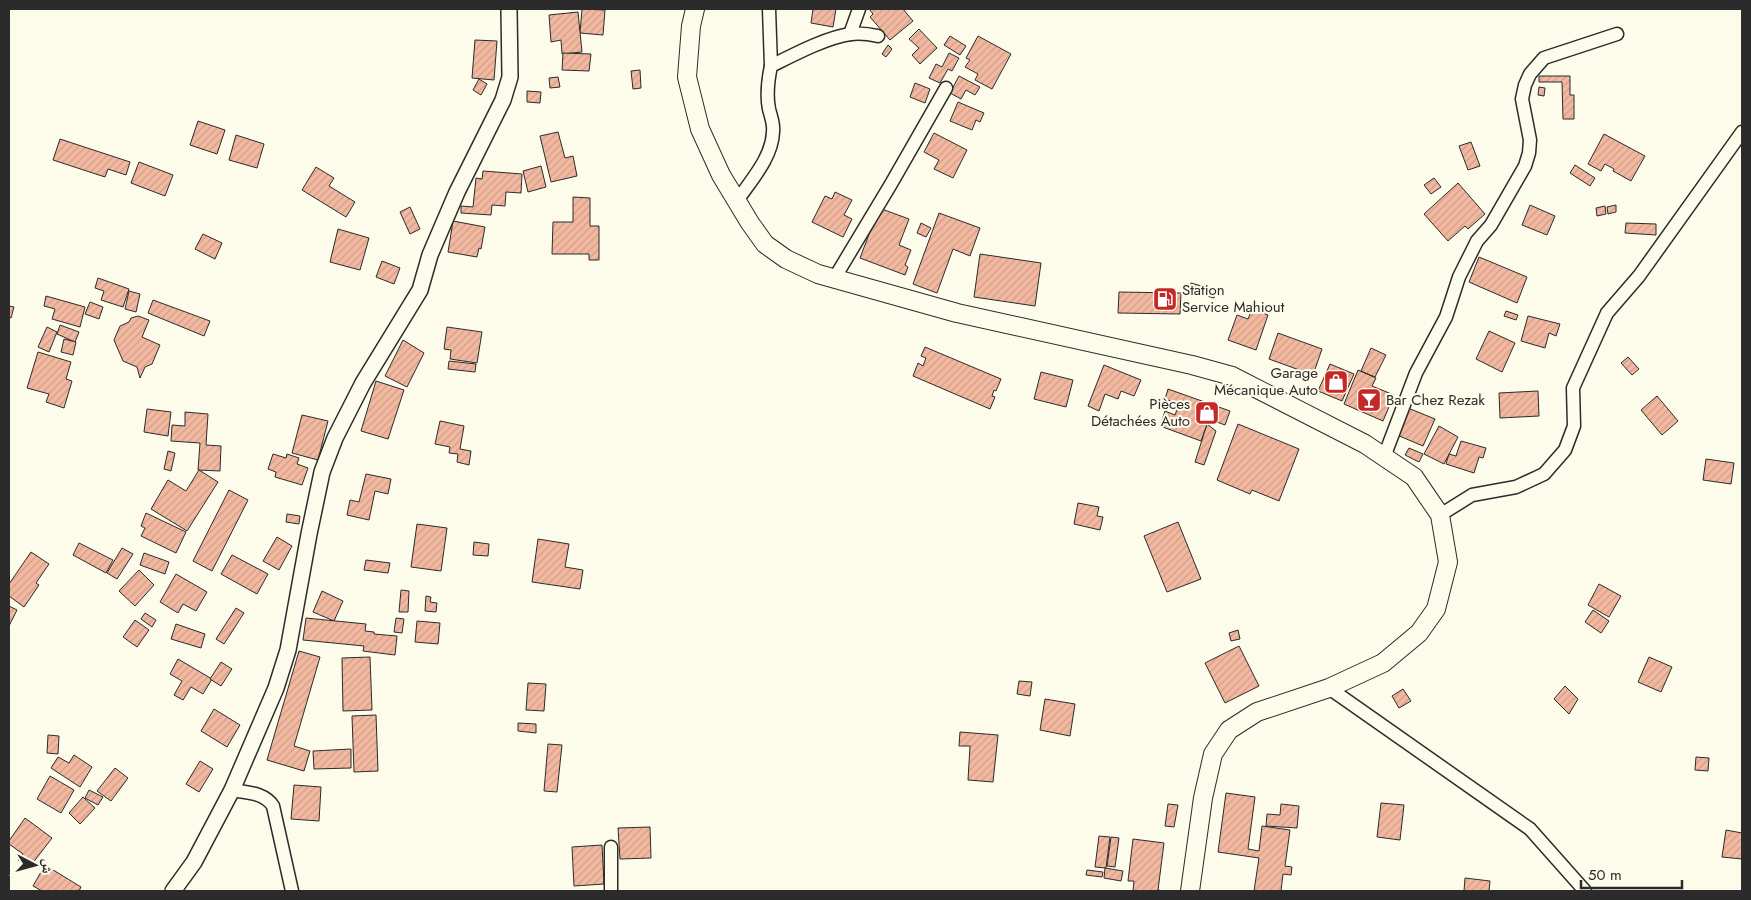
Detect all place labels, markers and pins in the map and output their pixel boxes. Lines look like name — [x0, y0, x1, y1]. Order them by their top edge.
place label: Station Service Mahiout — [1182, 279, 1285, 318]
fuel station icon: Station Service Mahiout — [1152, 286, 1178, 312]
place label: Garage Mécanique Auto — [1214, 362, 1318, 401]
shop icon: Garage Mécanique Auto — [1323, 369, 1349, 395]
bar icon: Bar Chez Rezak — [1356, 387, 1382, 413]
place label: Bar Chez Rezak — [1386, 389, 1485, 411]
place label: Pièces Détachées Auto — [1091, 393, 1190, 432]
shop icon: Pièces Détachées Auto — [1194, 400, 1220, 426]

